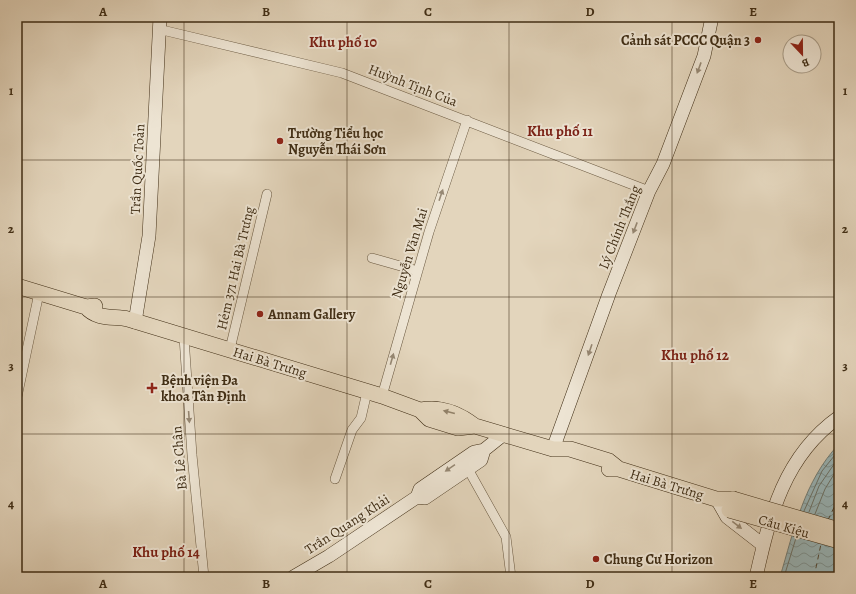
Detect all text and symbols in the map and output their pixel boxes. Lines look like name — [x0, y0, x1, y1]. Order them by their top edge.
text: A — [98, 3, 108, 20]
text: B — [262, 3, 270, 20]
text: C — [424, 3, 432, 20]
text: D — [585, 3, 595, 20]
text: E — [749, 3, 757, 20]
place label: Cảnh sát PCCC Quận 3 — [621, 31, 750, 50]
district label: Khu phố 10 — [309, 32, 377, 52]
north arrow — [782, 34, 822, 74]
marker: Cảnh sát PCCC Quận 3 — [753, 35, 763, 45]
text: B — [799, 55, 812, 71]
street label: Huỳnh Tịnh Của — [365, 60, 461, 111]
one-way arrow — [696, 63, 702, 75]
text: 1 — [9, 82, 14, 99]
text: 1 — [843, 82, 848, 99]
district label: Khu phố 11 — [527, 121, 594, 141]
street label: Trần Quốc Toản — [126, 123, 149, 215]
place label: Trường Tiểu học Nguyễn Thái Sơn — [288, 124, 386, 159]
marker: Trường Tiểu học Nguyễn Thái Sơn — [275, 136, 285, 146]
street label: Lý Chính Thắng — [594, 182, 645, 272]
one-way arrow — [439, 188, 445, 200]
street label: Hẻm 371 Hai Bà Trưng — [212, 204, 259, 332]
street label: Nguyễn Văn Mai — [387, 206, 432, 301]
text: 2 — [8, 220, 15, 237]
text: 2 — [842, 220, 849, 237]
one-way arrow — [632, 222, 638, 234]
place label: Annam Gallery — [267, 305, 356, 324]
marker: Annam Gallery — [255, 309, 265, 319]
street label: Hai Bà Trưng — [231, 342, 309, 383]
one-way arrow — [587, 344, 593, 356]
district label: Khu phố 12 — [661, 345, 730, 365]
one-way arrow — [389, 353, 395, 365]
text: 3 — [8, 357, 14, 374]
text: 3 — [842, 357, 848, 374]
place label: Bệnh viện Đa khoa Tân Định — [161, 371, 247, 406]
marker: Bệnh viện Đa khoa Tân Định — [146, 382, 158, 394]
one-way arrow — [443, 409, 455, 415]
one-way arrow — [186, 411, 193, 423]
street label: Bà Lê Chân — [167, 425, 192, 491]
one-way arrow — [445, 464, 455, 472]
street label: Hai Bà Trưng — [628, 464, 706, 505]
street label: Trần Quang Khải — [301, 490, 393, 559]
text: 4 — [8, 495, 14, 512]
text: 4 — [842, 495, 848, 512]
street label: Cầu Kiệu — [756, 510, 812, 543]
one-way arrow — [732, 521, 742, 529]
district label: Khu phố 14 — [132, 542, 200, 562]
place label: Chung Cư Horizon — [604, 550, 713, 569]
marker: Chung Cư Horizon — [591, 554, 601, 564]
text: A — [98, 575, 108, 592]
text: B — [262, 575, 270, 592]
text: C — [424, 575, 432, 592]
text: D — [585, 575, 595, 592]
text: E — [749, 575, 757, 592]

